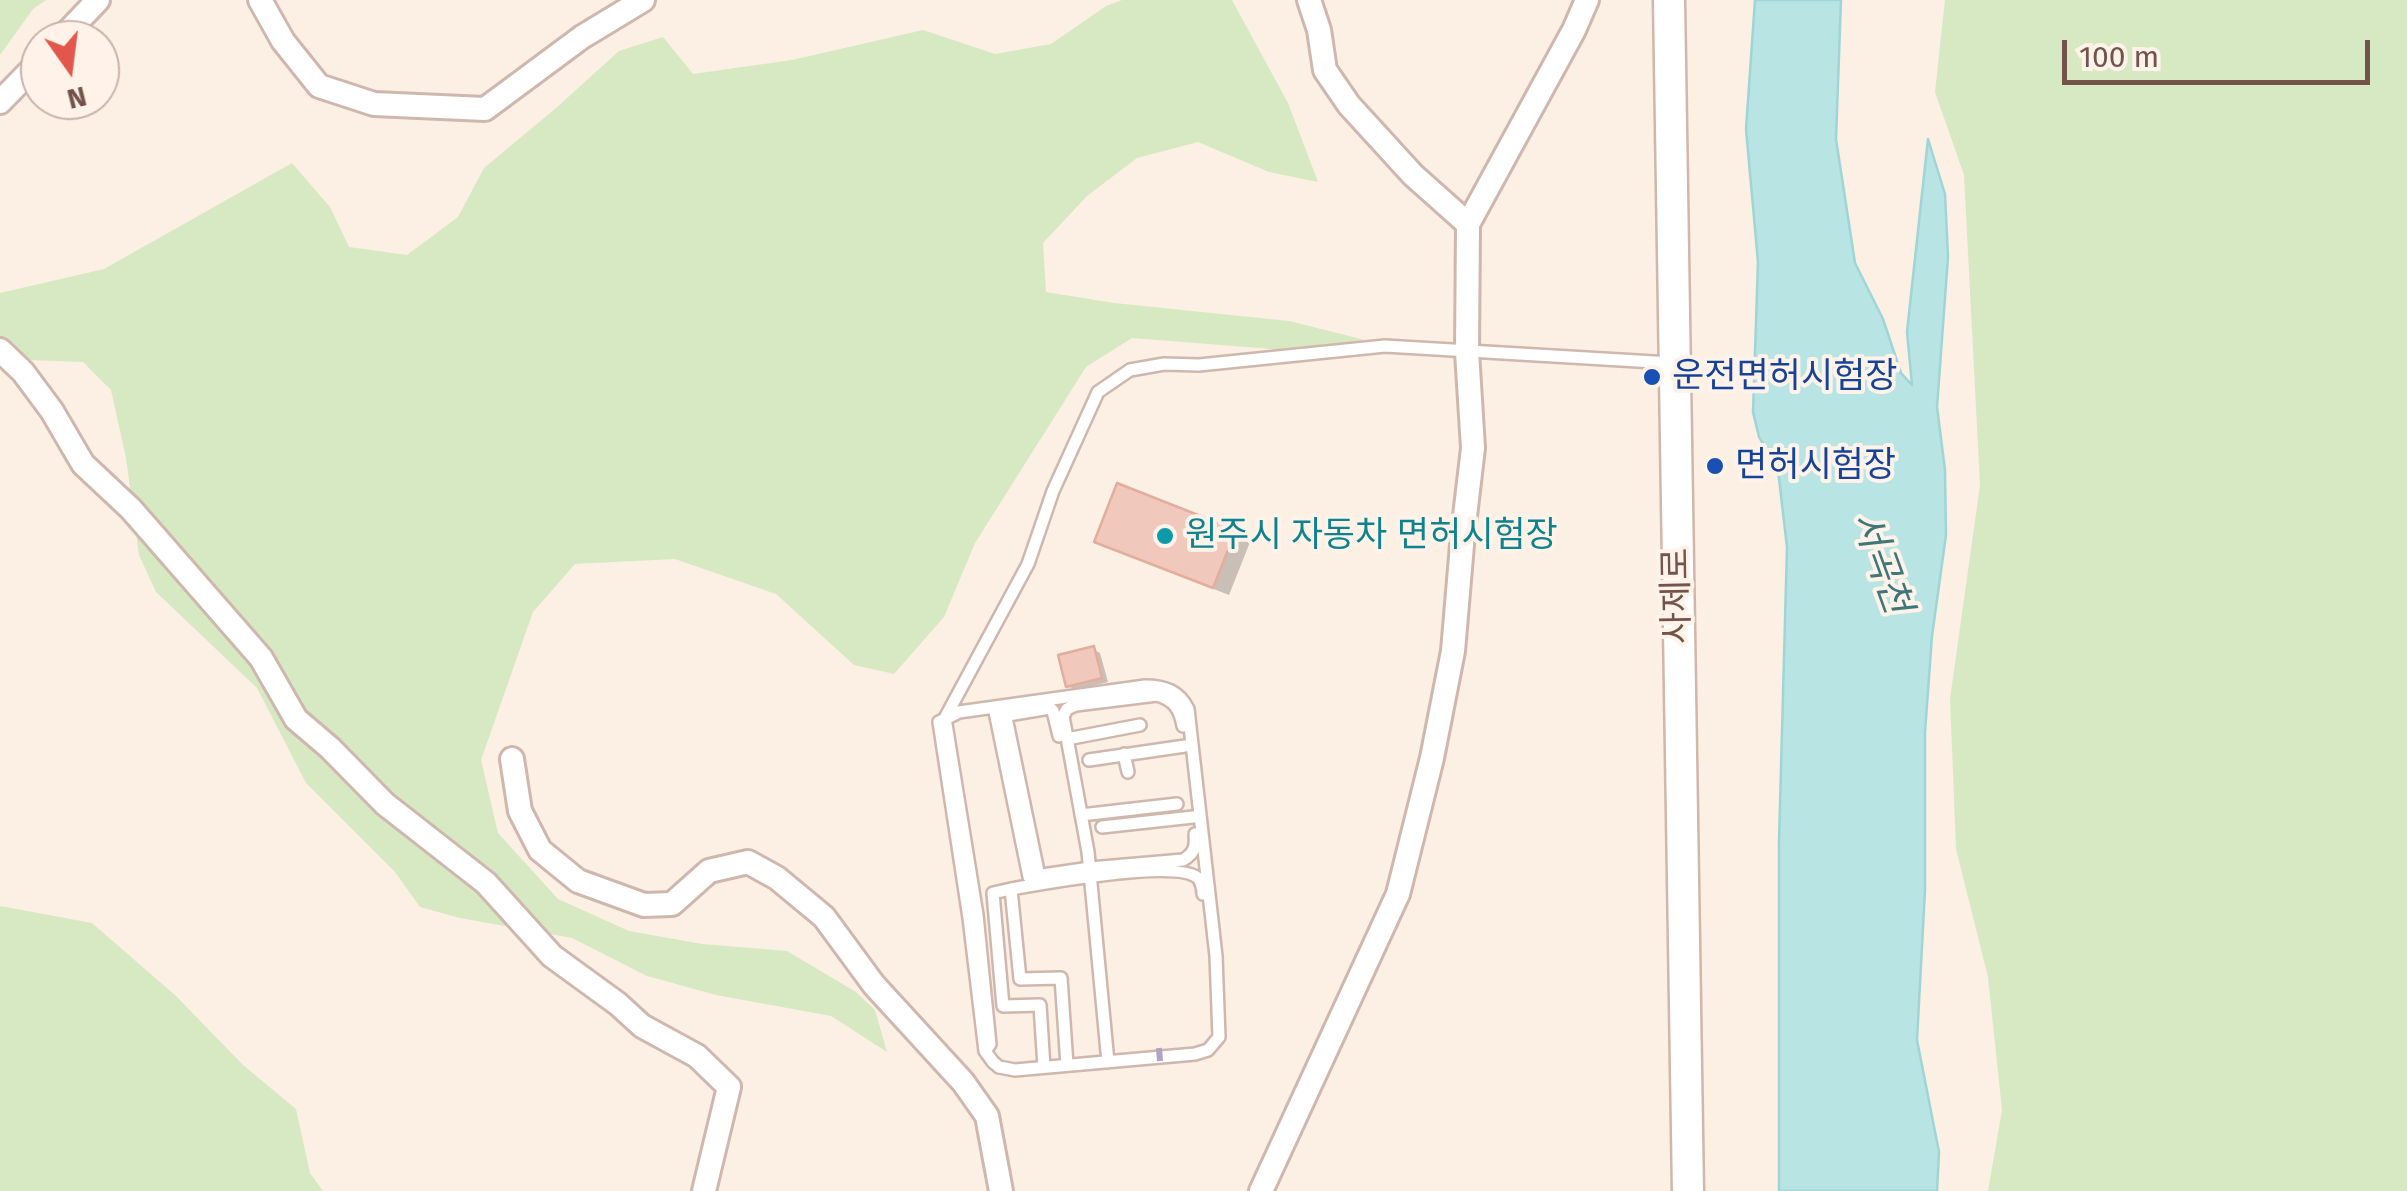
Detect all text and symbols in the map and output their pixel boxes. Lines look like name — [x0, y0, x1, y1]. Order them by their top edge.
north arrow — [20, 20, 120, 120]
scale bar — [2067, 20, 2374, 82]
text: 100 m — [2079, 39, 2159, 75]
text: N — [64, 79, 90, 116]
place label: 운전면허시험장 — [1672, 356, 1897, 398]
marker: 운전면허시험장 — [1641, 366, 1663, 388]
place label: 면허시험장 — [1735, 445, 1896, 487]
marker: 면허시험장 — [1704, 455, 1726, 477]
water label: 서곡천 — [1841, 506, 1919, 620]
place label: 원주시 자동차 면허시험장 — [1185, 515, 1558, 557]
marker: 원주시 자동차 면허시험장 — [1154, 525, 1176, 547]
street label: 사제로 — [1656, 547, 1700, 645]

